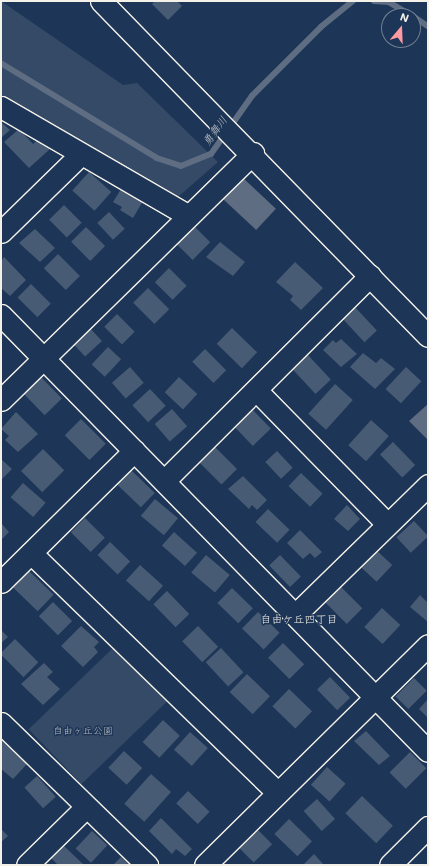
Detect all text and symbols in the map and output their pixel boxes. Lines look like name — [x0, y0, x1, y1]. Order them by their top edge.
north arrow — [381, 8, 421, 48]
text: N — [398, 9, 411, 26]
water label: 勇舞川 — [200, 114, 230, 148]
district label: 自由ケ丘四丁目 — [261, 612, 337, 626]
park label: 自由ヶ丘公園 — [53, 725, 113, 737]

